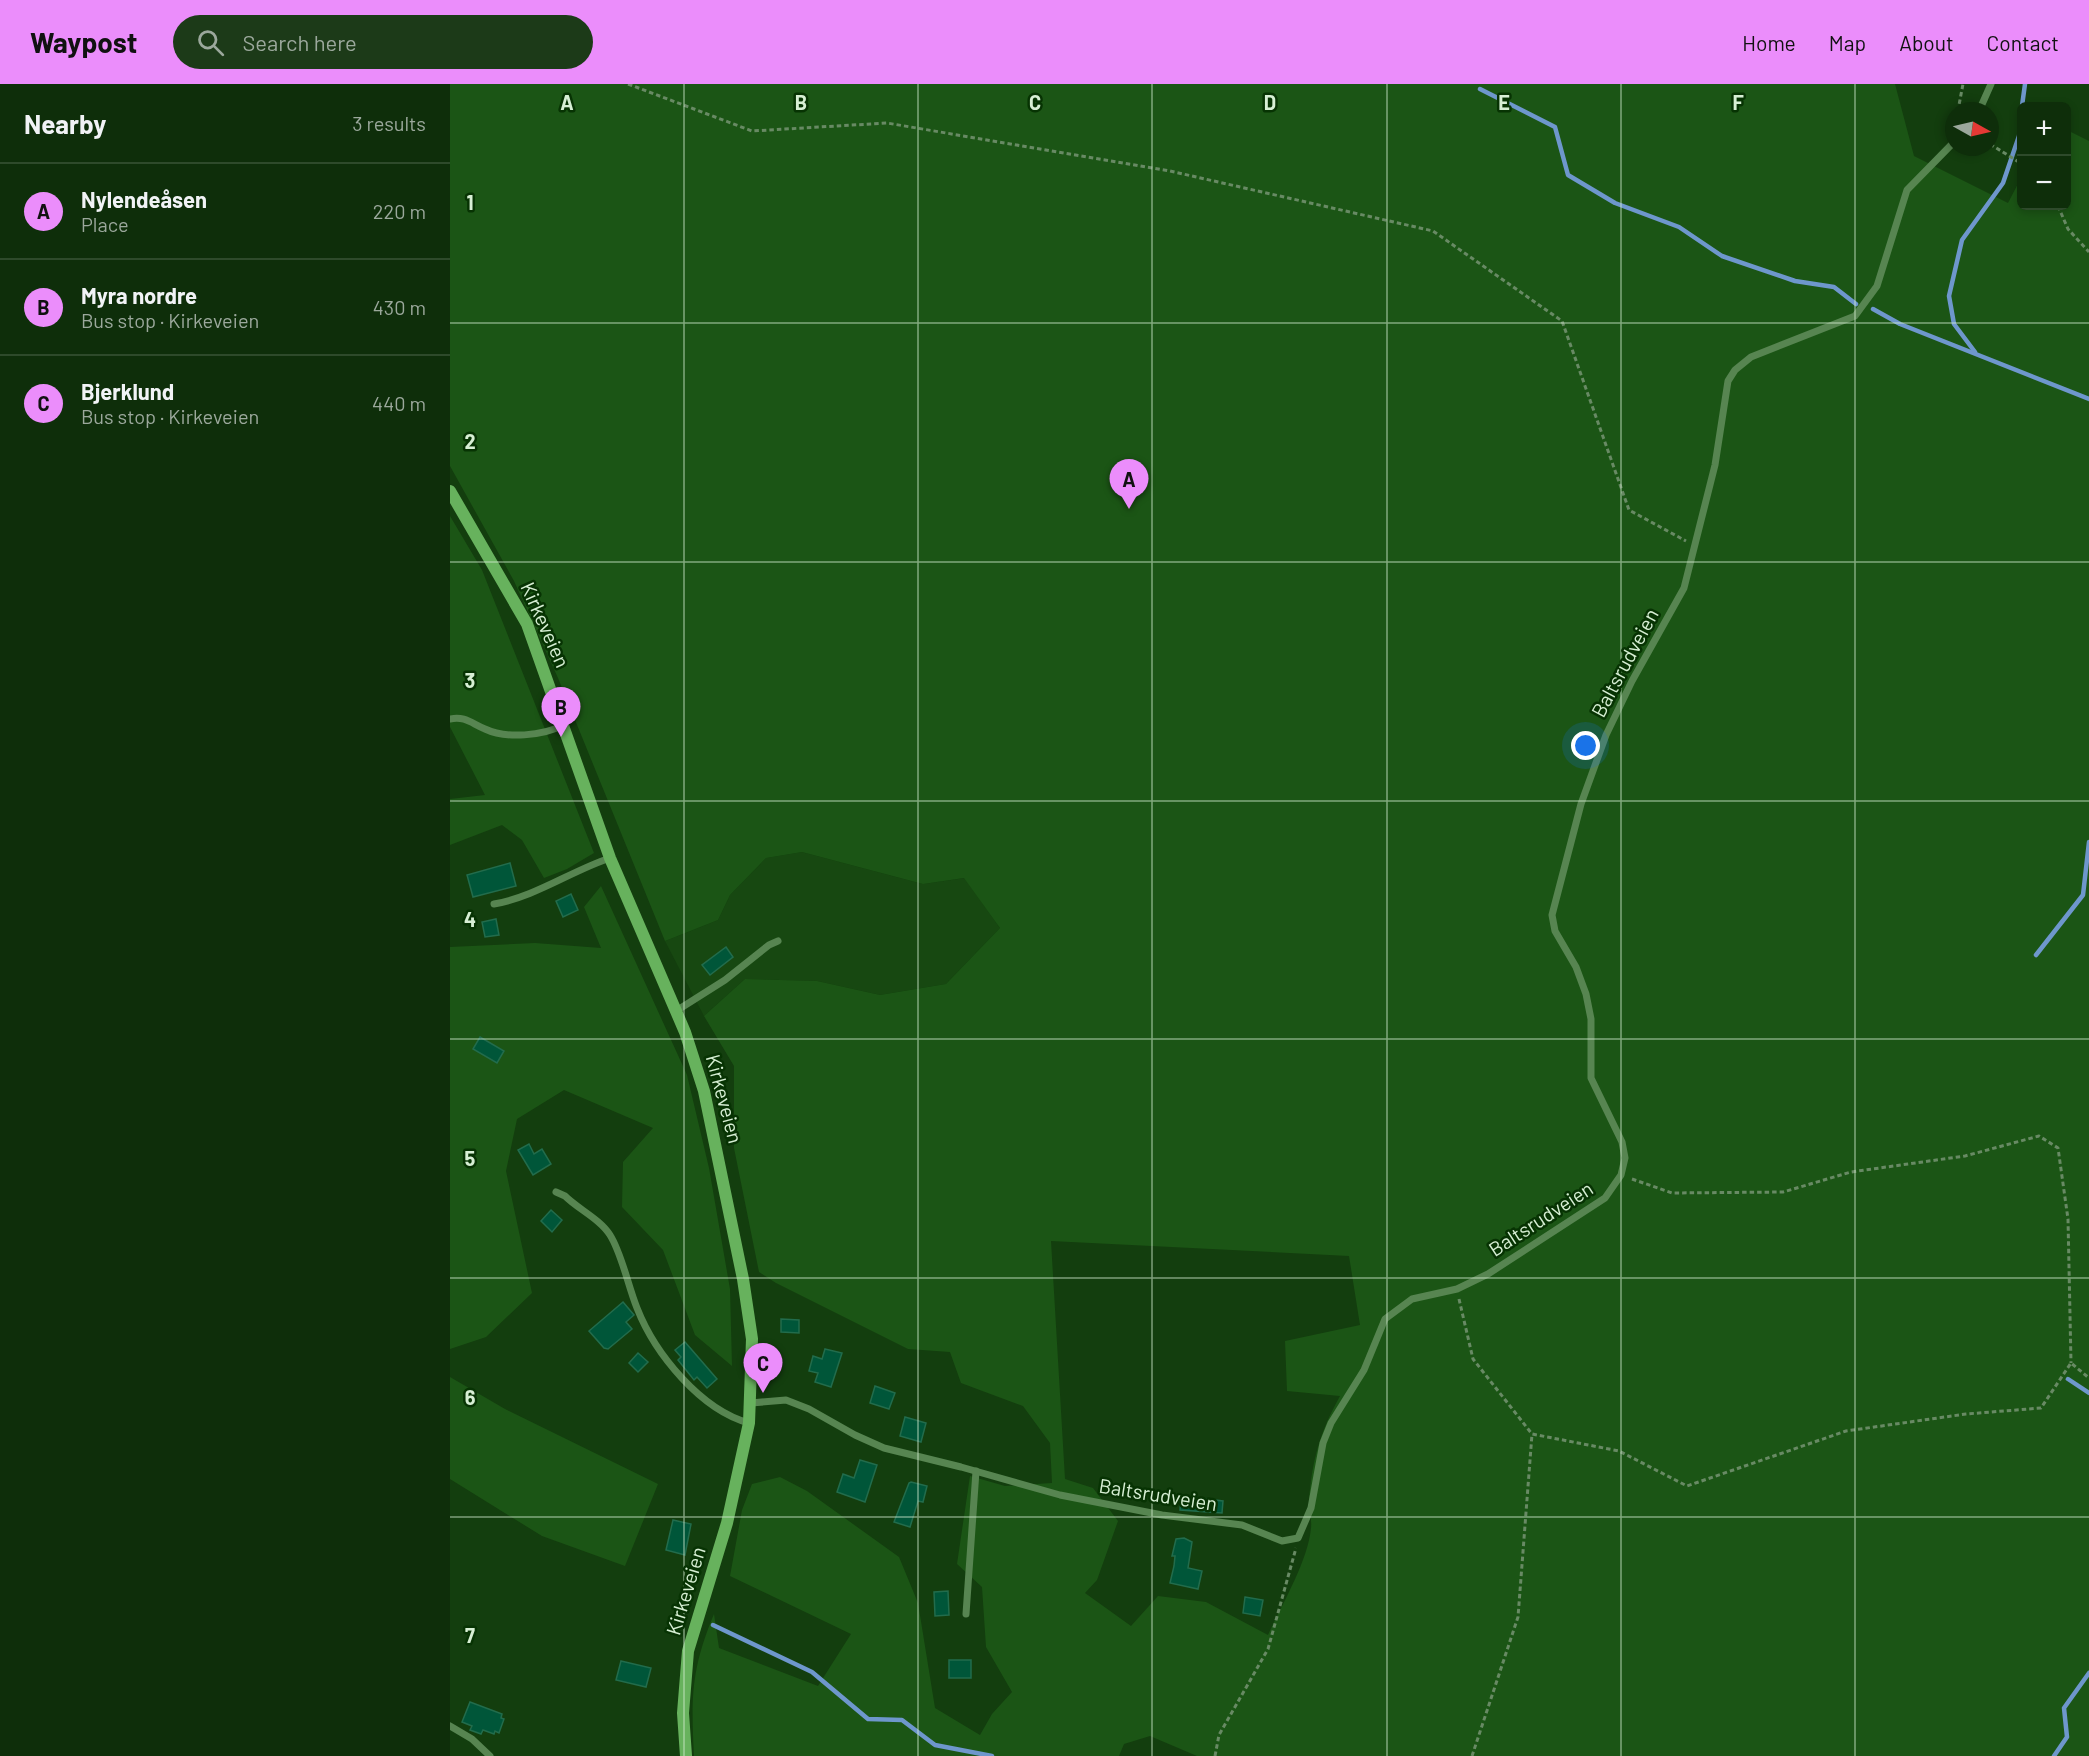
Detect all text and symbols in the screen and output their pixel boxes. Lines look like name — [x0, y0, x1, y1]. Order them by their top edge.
search box — [173, 15, 593, 69]
text: Waypost — [30, 25, 137, 59]
icon: search — [194, 26, 227, 59]
text: Search here — [242, 29, 357, 55]
text: Home — [1742, 30, 1796, 55]
text: Map — [1829, 30, 1866, 55]
text: About — [1899, 30, 1954, 55]
text: Contact — [1987, 30, 2059, 55]
text: A — [560, 90, 574, 114]
text: B — [795, 90, 807, 114]
text: C — [1029, 90, 1041, 114]
text: D — [1264, 90, 1276, 114]
text: E — [1498, 90, 1510, 114]
text: F — [1732, 90, 1744, 114]
north arrow — [1945, 102, 1999, 156]
map controls — [2017, 102, 2071, 210]
button: + — [2017, 102, 2071, 156]
text: Nearby — [24, 108, 106, 139]
text: 3 results — [352, 111, 426, 135]
button: − — [2017, 156, 2071, 210]
text: Nylendeåsen — [81, 186, 207, 212]
text: 1 — [466, 190, 474, 214]
text: A — [37, 199, 50, 223]
text: 220 m — [373, 199, 426, 223]
text: Place — [81, 212, 129, 236]
text: Myra nordre — [81, 282, 197, 308]
text: B — [37, 295, 50, 319]
text: 430 m — [373, 295, 426, 319]
text: Bus stop · Kirkeveien — [81, 308, 259, 332]
text: Bjerklund — [81, 378, 174, 404]
text: C — [37, 391, 50, 415]
text: 440 m — [372, 391, 426, 415]
text: Bus stop · Kirkeveien — [81, 404, 259, 428]
text: 2 — [464, 429, 476, 453]
pin: A — [1110, 460, 1148, 509]
street label: Kirkeveien — [516, 578, 575, 671]
street label: Baltsrudveien — [1585, 604, 1663, 721]
text: 3 — [465, 668, 475, 692]
pin: B — [542, 688, 580, 737]
your location — [1571, 731, 1600, 760]
text: 4 — [464, 907, 476, 931]
street label: Kirkeveien — [702, 1052, 748, 1146]
text: 5 — [465, 1146, 476, 1170]
street label: Baltsrudveien — [1484, 1176, 1597, 1261]
pin: C — [744, 1344, 782, 1393]
text: 6 — [465, 1385, 476, 1409]
street label: Baltsrudveien — [1097, 1473, 1219, 1515]
street label: Kirkeveien — [660, 1544, 710, 1638]
text: 7 — [465, 1623, 475, 1647]

